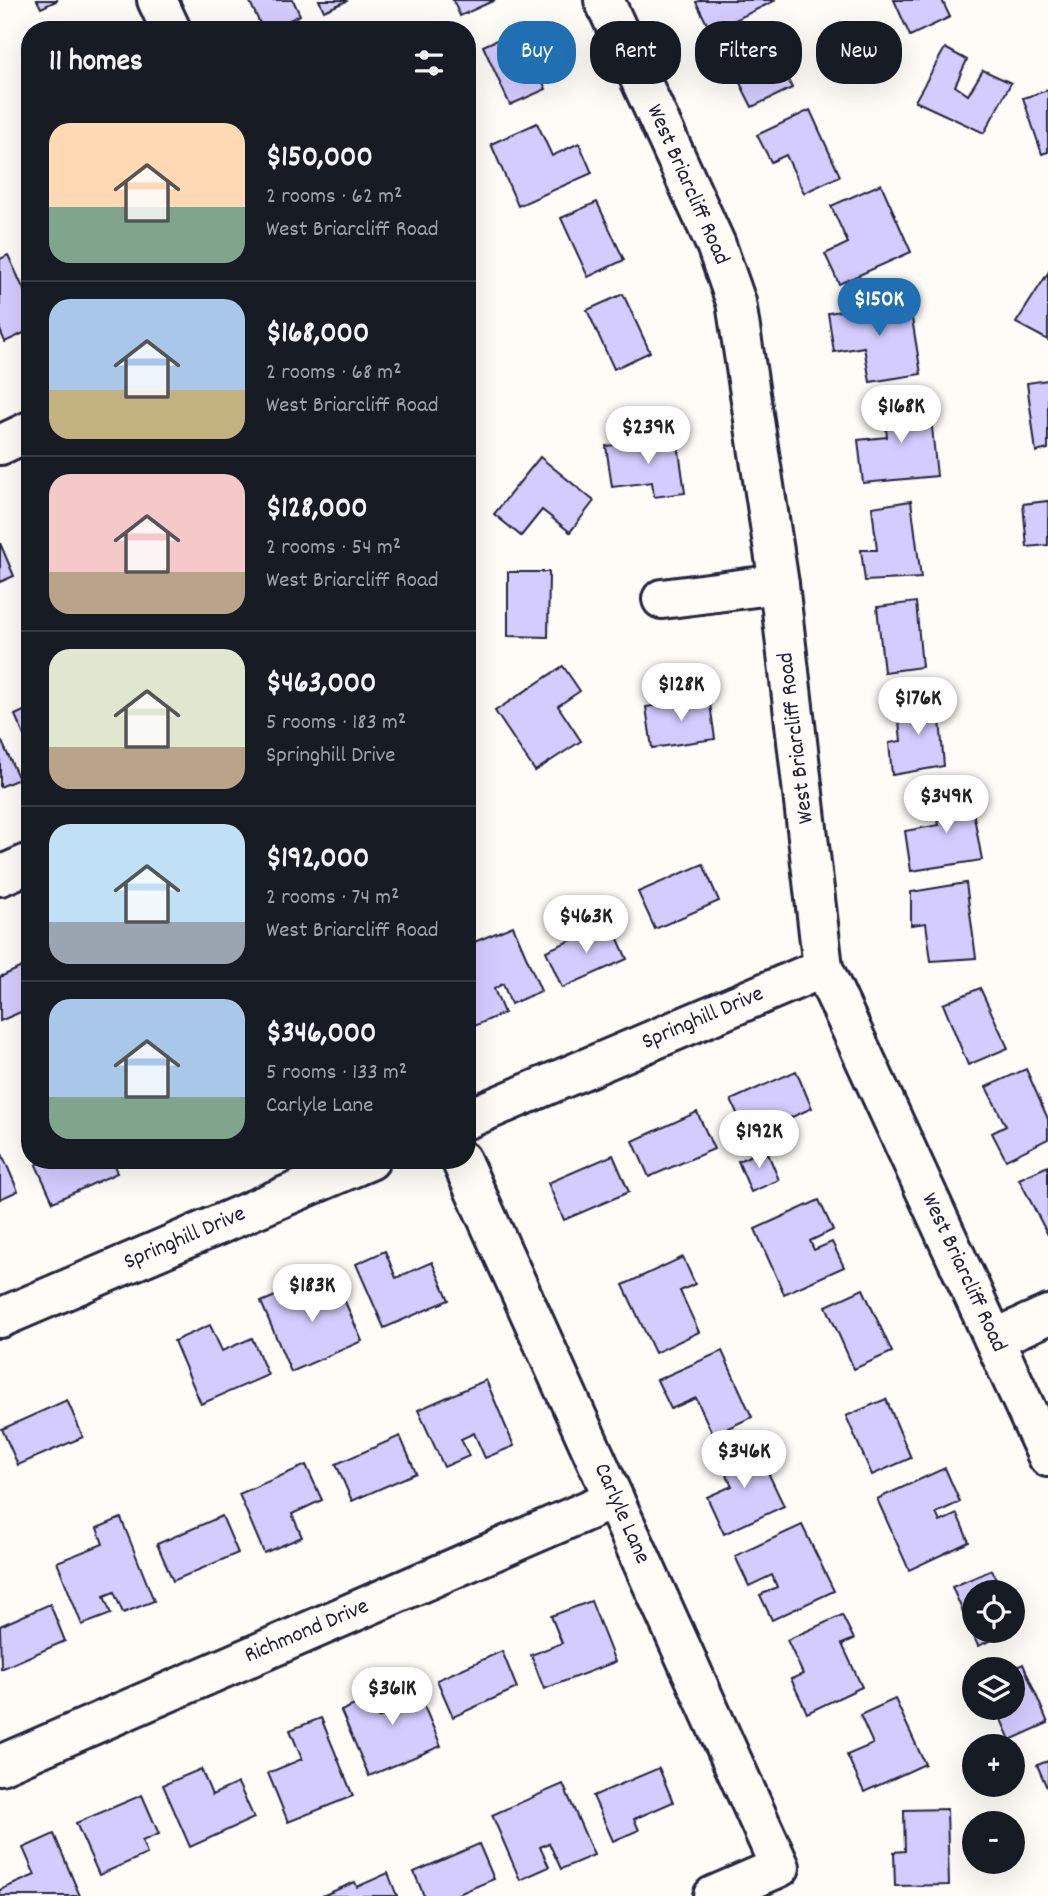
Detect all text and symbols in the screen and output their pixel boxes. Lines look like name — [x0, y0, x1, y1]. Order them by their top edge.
chip: Buy — [497, 21, 576, 84]
chip: Rent — [590, 21, 681, 84]
chip: Filters — [695, 21, 802, 84]
chip: New — [816, 21, 902, 84]
text: 11 homes — [49, 42, 143, 85]
icon: filters — [410, 44, 448, 82]
street label: West Briarcliff Road — [637, 99, 737, 271]
text: $150,000 — [266, 138, 373, 181]
icon: home — [105, 151, 189, 235]
text: 2 rooms · 62 m² — [266, 181, 402, 214]
text: West Briarcliff Road — [266, 214, 439, 247]
pin: $150K — [830, 278, 928, 338]
text: $150K — [854, 284, 904, 317]
text: $168,000 — [266, 314, 369, 357]
icon: home — [105, 327, 189, 411]
text: 2 rooms · 68 m² — [266, 357, 402, 390]
pin: $168K — [852, 386, 950, 445]
text: West Briarcliff Road — [266, 390, 439, 423]
text: $168K — [877, 391, 925, 424]
pin: $239K — [599, 406, 697, 466]
text: $239K — [621, 412, 675, 445]
text: $128,000 — [266, 489, 368, 532]
icon: home — [105, 502, 189, 586]
text: 2 rooms · 54 m² — [266, 532, 401, 565]
text: West Briarcliff Road — [266, 565, 439, 598]
street label: West Briarcliff Road — [770, 650, 824, 826]
text: $463,000 — [266, 664, 376, 707]
pin: $128K — [632, 664, 730, 723]
text: $128K — [658, 669, 704, 702]
icon: home — [105, 677, 189, 761]
pin: $176K — [869, 678, 967, 737]
text: $176K — [894, 683, 942, 716]
text: 5 rooms · 183 m² — [266, 707, 406, 740]
text: Springhill Drive — [266, 740, 395, 773]
pin: $349K — [897, 776, 995, 835]
text: $349K — [920, 781, 972, 814]
text: $192,000 — [266, 839, 369, 882]
icon: home — [105, 852, 189, 936]
text: 2 rooms · 74 m² — [266, 882, 399, 915]
pin: $463K — [537, 895, 635, 955]
text: $463K — [559, 901, 613, 934]
text: West Briarcliff Road — [266, 915, 439, 948]
street label: Springhill Drive — [637, 979, 769, 1059]
text: $346,000 — [266, 1014, 376, 1057]
icon: home — [105, 1027, 189, 1111]
text: 5 rooms · 133 m² — [266, 1057, 407, 1090]
text: Carlyle Lane — [266, 1090, 373, 1123]
pin: $192K — [710, 1110, 808, 1170]
text: $192K — [735, 1116, 783, 1149]
street label: West Briarcliff Road — [912, 1188, 1014, 1358]
street label: Springhill Drive — [119, 1199, 251, 1279]
pin: $183K — [263, 1264, 361, 1324]
text: $183K — [289, 1270, 335, 1303]
pin: $346K — [695, 1430, 793, 1490]
text: $346K — [717, 1436, 771, 1469]
street label: Carlyle Lane — [584, 1458, 658, 1570]
map controls — [962, 1580, 1025, 1874]
button: locate — [962, 1580, 1025, 1643]
street label: Richmond Drive — [240, 1591, 374, 1673]
button: layers — [962, 1657, 1025, 1720]
pin: $361K — [343, 1668, 441, 1727]
text: $361K — [368, 1673, 416, 1706]
button: + — [962, 1734, 1025, 1797]
button: − — [962, 1811, 1025, 1874]

